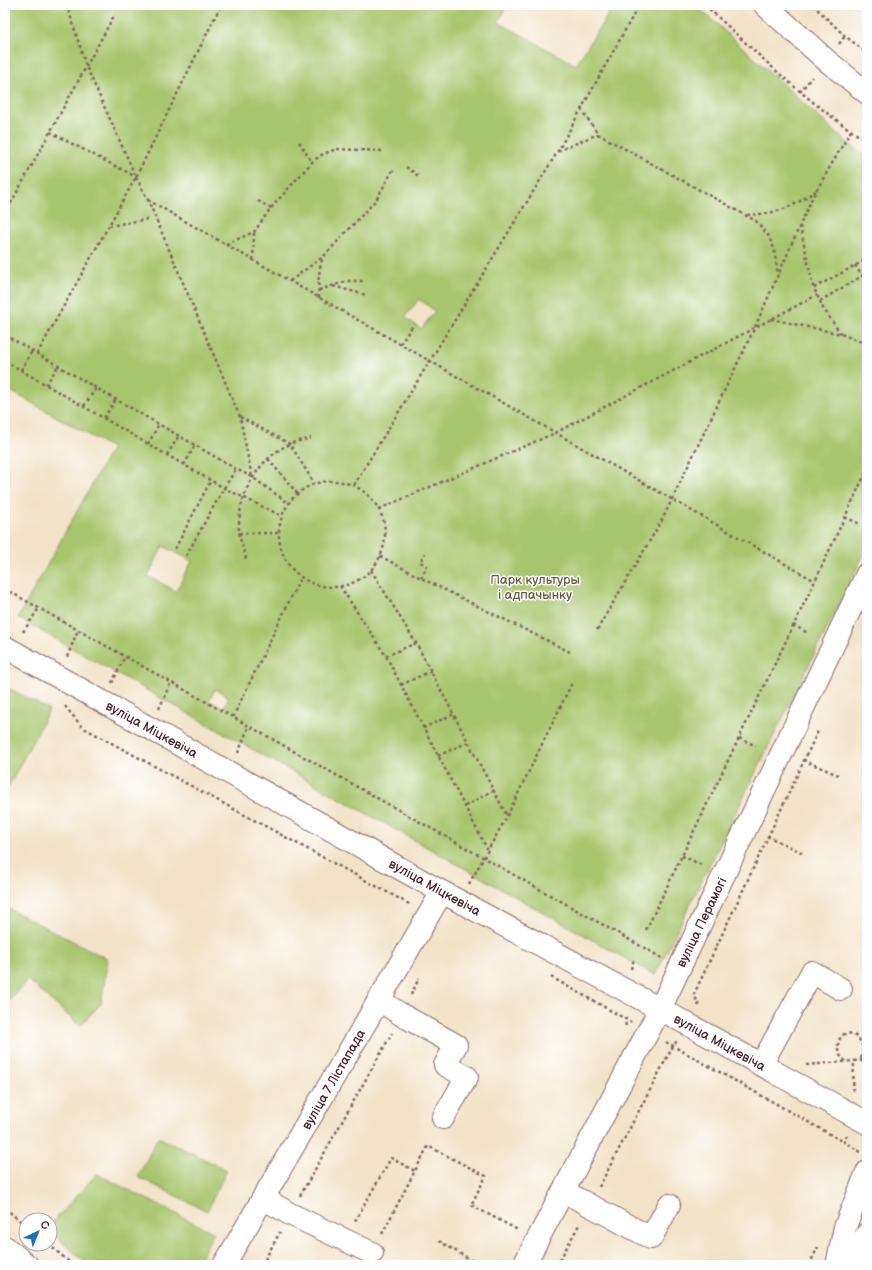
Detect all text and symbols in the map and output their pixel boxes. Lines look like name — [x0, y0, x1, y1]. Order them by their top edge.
park label: Парк культуры і адпачынку — [490, 572, 580, 603]
street label: вуліца Міцкевіча — [103, 698, 200, 762]
street label: вуліца Міцкевіча — [386, 856, 483, 920]
street label: вуліца Перамогі — [673, 875, 731, 970]
street label: вуліца Міцкевіча — [671, 1011, 768, 1075]
street label: вуліца 7 Лістапада — [299, 1026, 369, 1132]
north arrow — [18, 1212, 58, 1252]
text: С — [37, 1218, 52, 1233]

